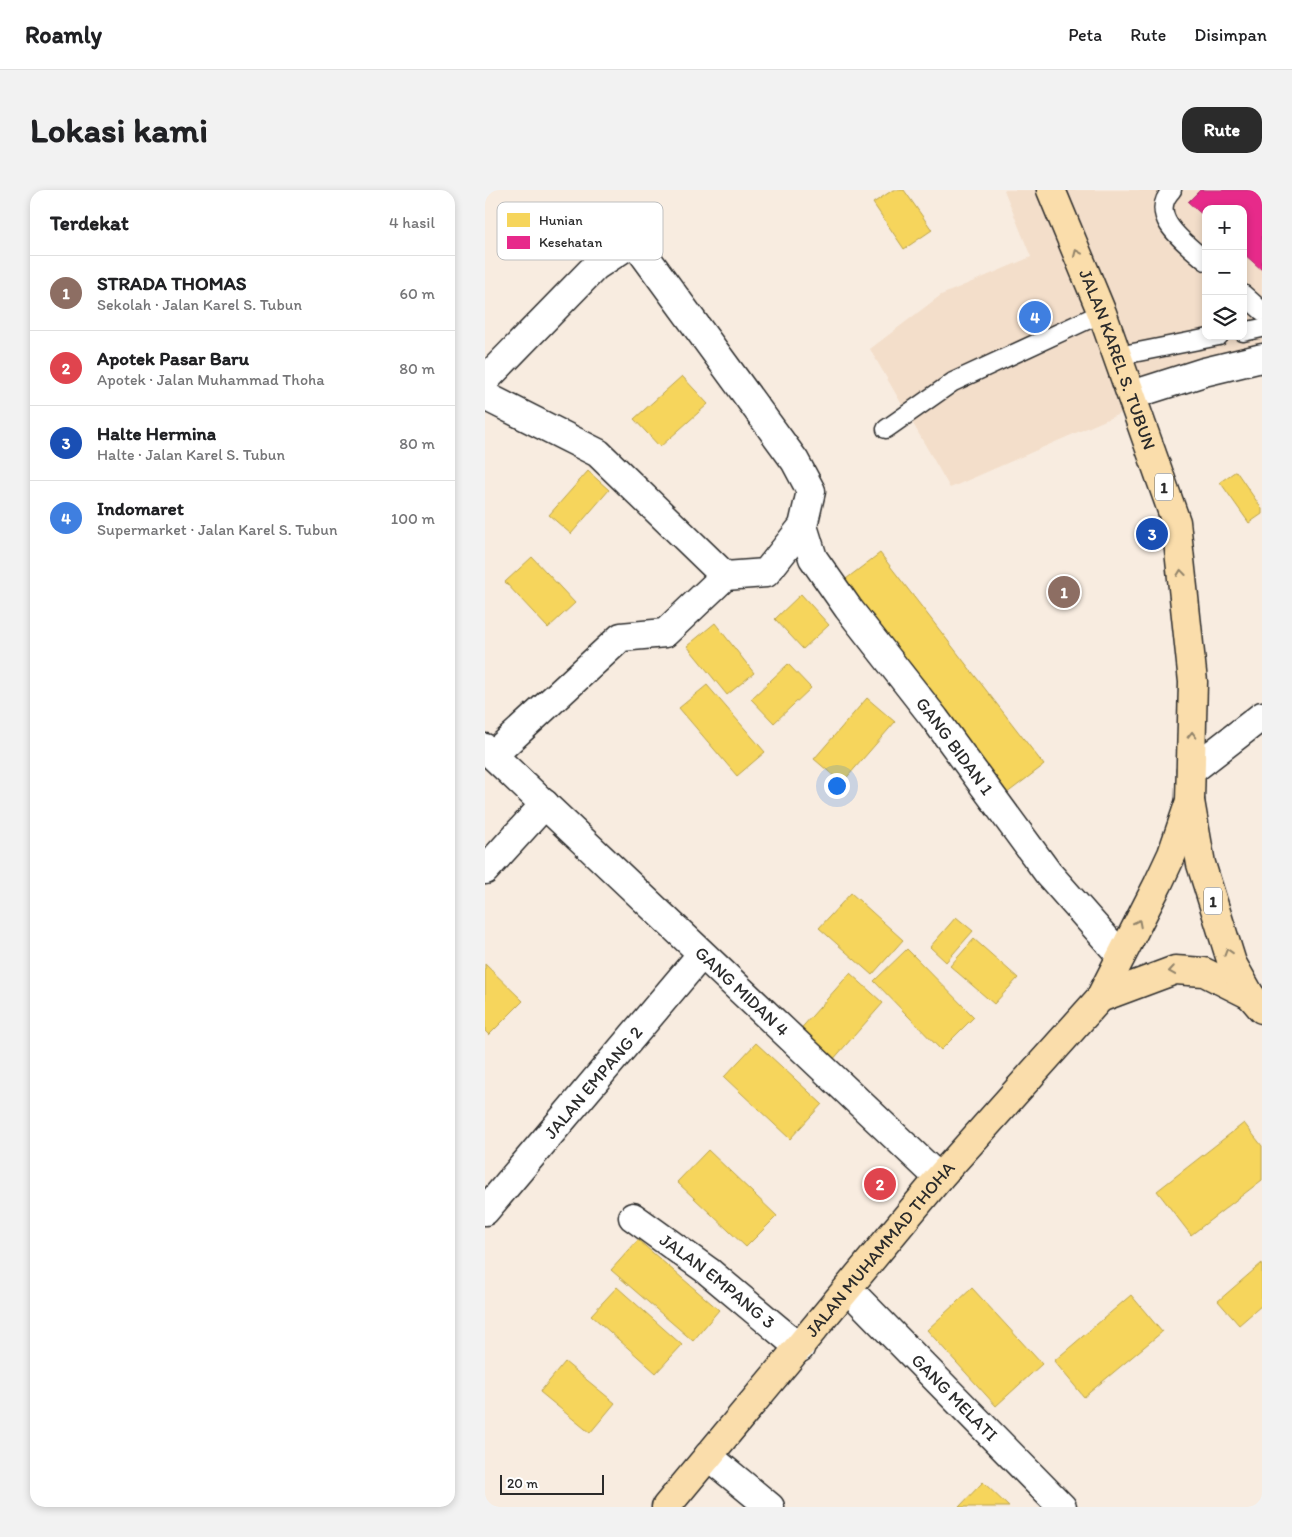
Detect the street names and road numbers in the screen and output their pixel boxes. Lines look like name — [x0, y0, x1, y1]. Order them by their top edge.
street label: JALAN KAREL S. TUBUN — [1074, 266, 1161, 453]
road number: 1 — [1155, 474, 1173, 500]
street label: GANG BIDAN 1 — [911, 693, 998, 799]
road number: 1 — [1204, 888, 1222, 914]
street label: GANG MIDAN 4 — [690, 942, 794, 1041]
street label: JALAN EMPANG 2 — [539, 1021, 648, 1144]
street label: JALAN MUHAMMAD THOHA — [801, 1157, 960, 1342]
street label: JALAN EMPANG 3 — [655, 1229, 780, 1334]
street label: GANG MELATI — [907, 1349, 1002, 1446]

